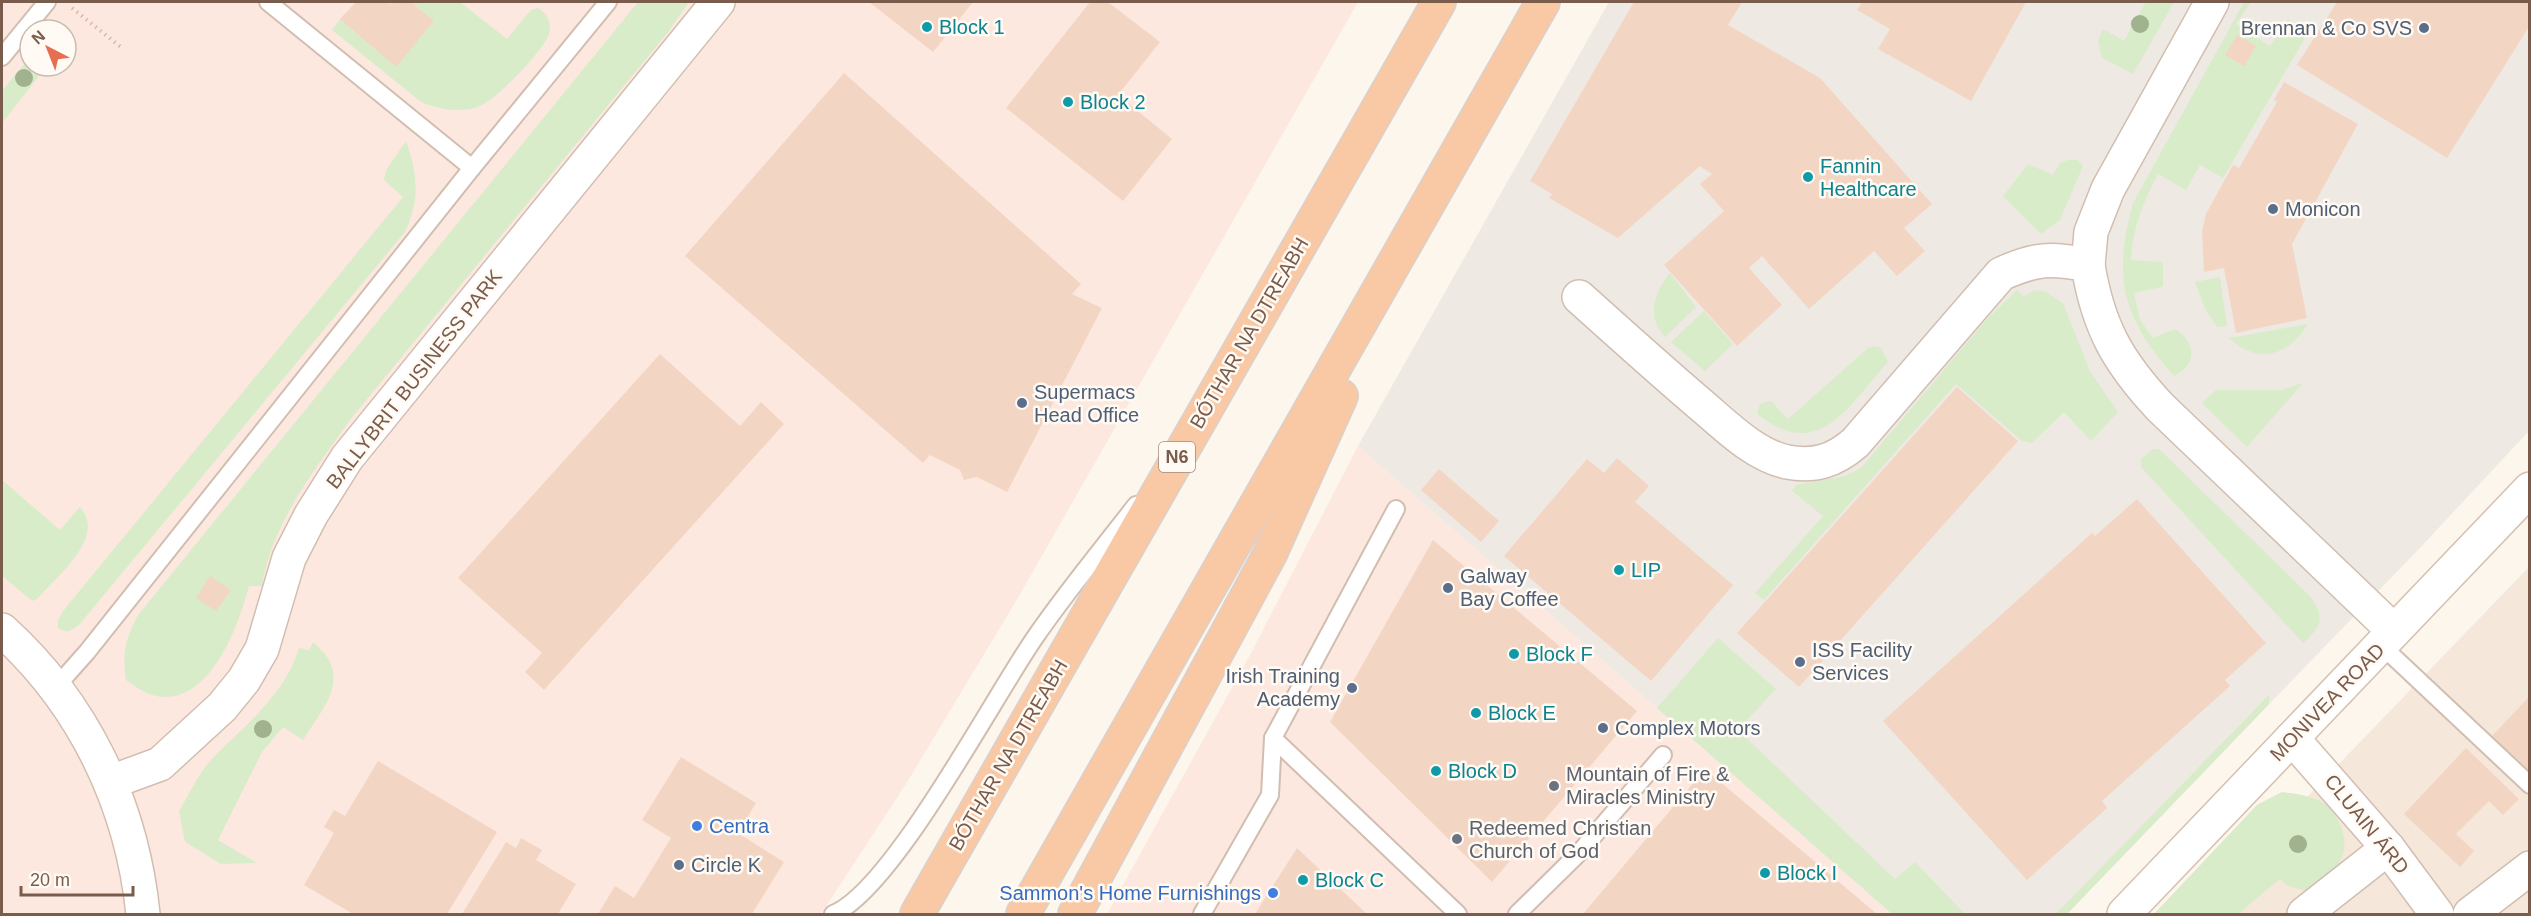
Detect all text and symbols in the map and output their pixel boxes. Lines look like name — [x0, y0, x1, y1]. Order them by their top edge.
place label: Block 1 — [939, 16, 1005, 38]
place label: Brennan & Co SVS — [2241, 17, 2412, 39]
north arrow — [18, 18, 78, 78]
marker: Block 1 — [920, 20, 934, 34]
marker: Brennan & Co SVS — [2417, 21, 2431, 35]
text: N — [28, 27, 48, 47]
place label: Block 2 — [1080, 91, 1146, 113]
marker: Block 2 — [1061, 95, 1075, 109]
place label: Fannin Healthcare — [1820, 155, 1917, 200]
marker: Fannin Healthcare — [1801, 170, 1815, 184]
place label: Monicon — [2285, 198, 2361, 220]
marker: Monicon — [2266, 202, 2280, 216]
street label: BÓTHAR NA DTREABH — [1185, 234, 1313, 432]
street label: BALLYBRIT BUSINESS PARK — [322, 265, 507, 493]
place label: Supermacs Head Office — [1034, 381, 1139, 426]
marker: Supermacs Head Office — [1015, 396, 1029, 410]
road number: N6 — [1159, 442, 1195, 472]
place label: LIP — [1631, 559, 1661, 581]
marker: LIP — [1612, 563, 1626, 577]
place label: Galway Bay Coffee — [1460, 565, 1559, 610]
marker: Galway Bay Coffee — [1441, 581, 1455, 595]
place label: ISS Facility Services — [1812, 639, 1912, 684]
street label: MONIVEA ROAD — [2265, 639, 2389, 765]
place label: Block F — [1526, 643, 1593, 665]
marker: Block F — [1507, 647, 1521, 661]
marker: ISS Facility Services — [1793, 655, 1807, 669]
street label: BÓTHAR NA DTREABH — [944, 656, 1072, 854]
place label: Irish Training Academy — [1226, 665, 1340, 710]
marker: Irish Training Academy — [1345, 681, 1359, 695]
place label: Block E — [1488, 702, 1556, 724]
marker: Block E — [1469, 706, 1483, 720]
place label: Complex Motors — [1615, 717, 1761, 739]
marker: Complex Motors — [1596, 721, 1610, 735]
place label: Block D — [1448, 760, 1517, 782]
place label: Mountain of Fire & Miracles Ministry — [1566, 763, 1730, 808]
marker: Block D — [1429, 764, 1443, 778]
street label: CLUAIN ÁRD — [2320, 770, 2414, 878]
marker: Mountain of Fire & Miracles Ministry — [1547, 779, 1561, 793]
place label: Centra — [709, 815, 770, 837]
place label: Redeemed Christian Church of God — [1469, 817, 1651, 862]
marker: Centra — [690, 819, 704, 833]
marker: Redeemed Christian Church of God — [1450, 832, 1464, 846]
place label: Circle K — [691, 854, 762, 876]
marker: Circle K — [672, 858, 686, 872]
scale bar — [21, 859, 134, 897]
place label: Block I — [1777, 862, 1837, 884]
marker: Block I — [1758, 866, 1772, 880]
place label: Block C — [1315, 869, 1384, 891]
text: 20 m — [30, 870, 70, 890]
marker: Block C — [1296, 873, 1310, 887]
place label: Sammon's Home Furnishings — [999, 882, 1261, 904]
marker: Sammon's Home Furnishings — [1266, 886, 1280, 900]

